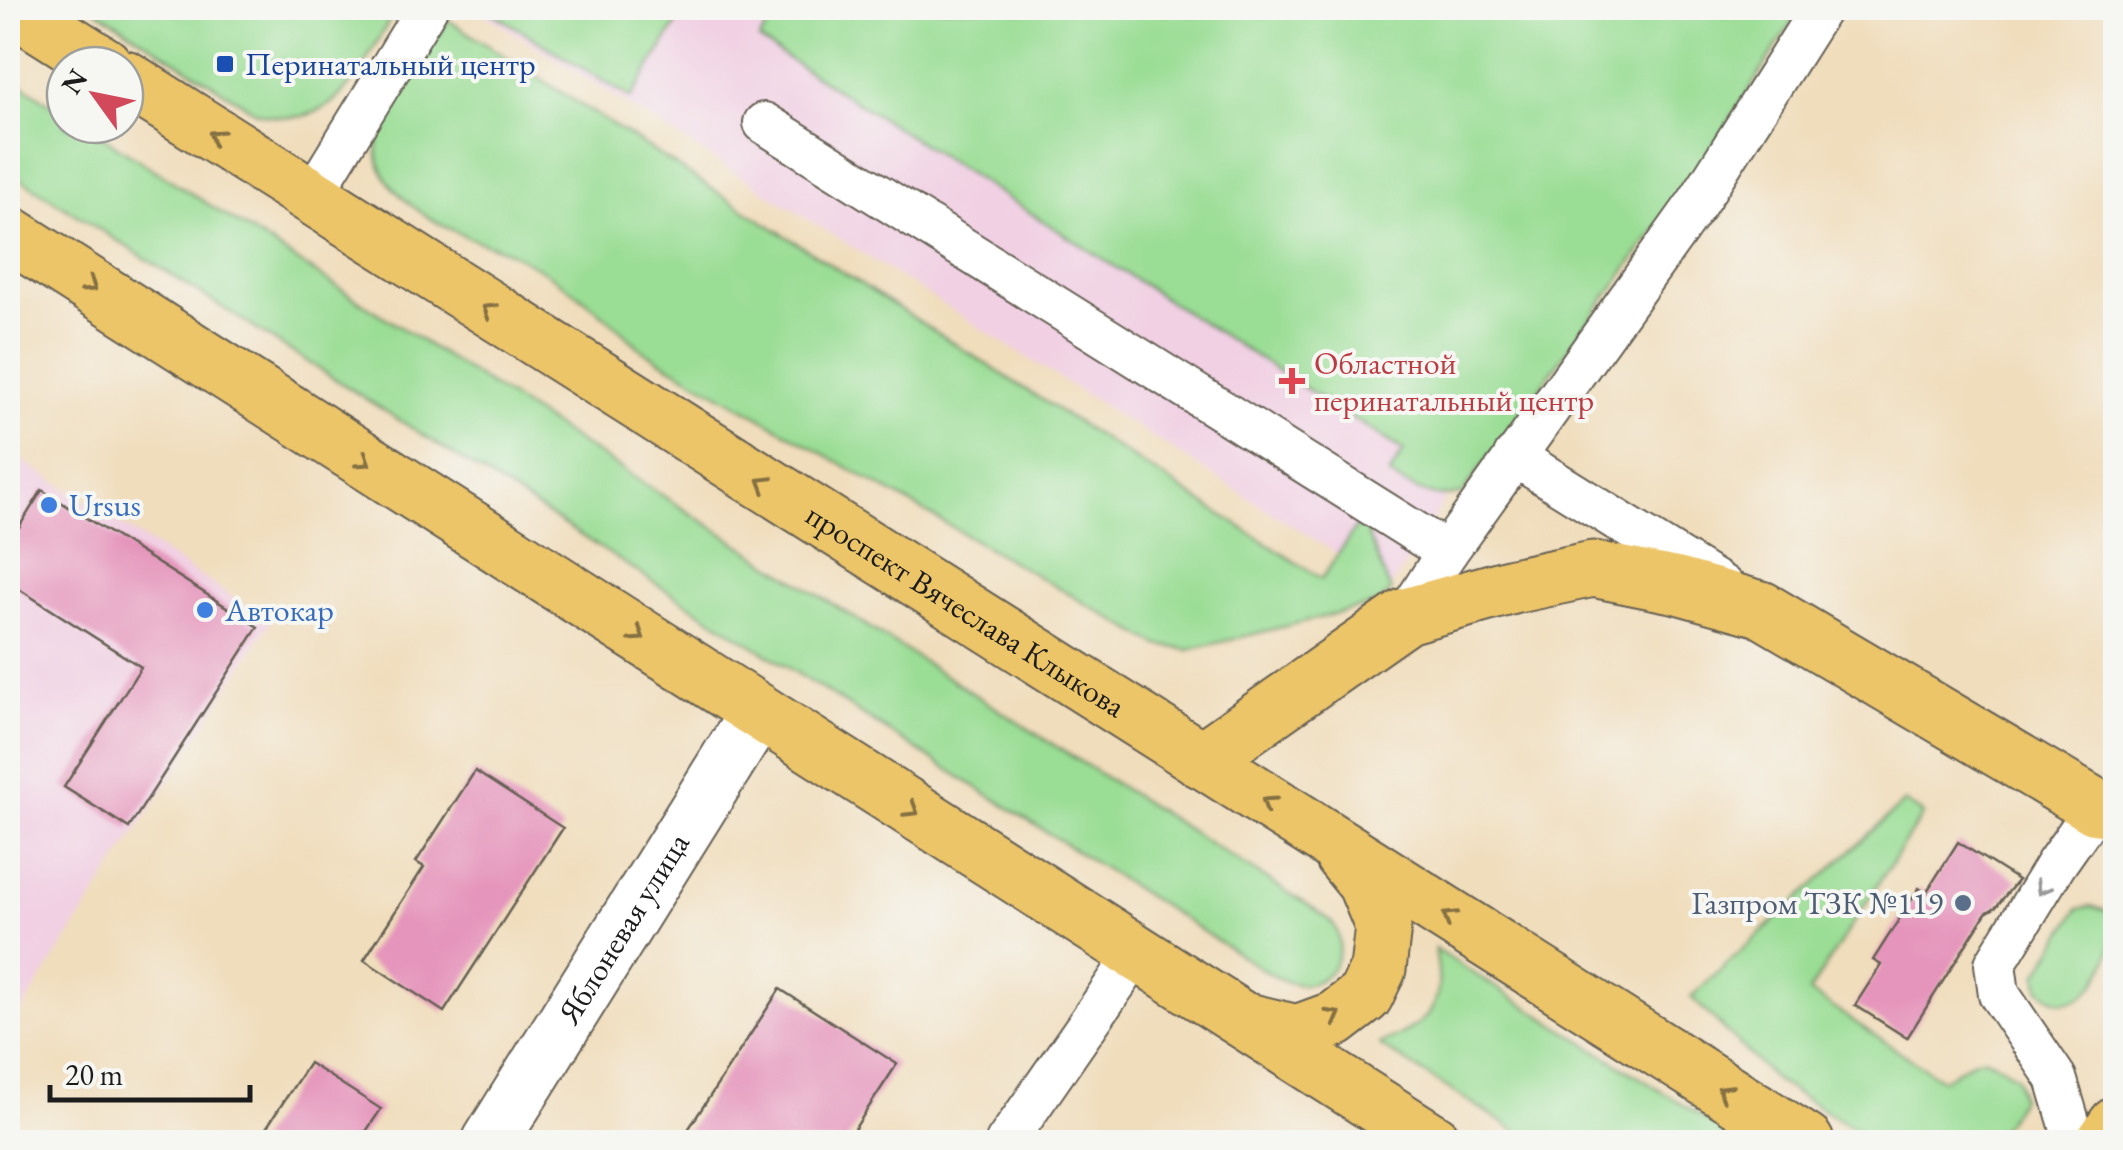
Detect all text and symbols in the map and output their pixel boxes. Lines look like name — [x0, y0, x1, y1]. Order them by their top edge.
place label: Перинатальный центр — [245, 43, 536, 85]
north arrow — [45, 45, 145, 145]
marker: Перинатальный центр — [214, 53, 236, 75]
text: N — [53, 62, 95, 101]
one-way arrow — [207, 129, 225, 148]
one-way arrow — [79, 273, 97, 292]
one-way arrow — [482, 303, 500, 322]
place label: Областной перинатальный центр — [1314, 342, 1594, 421]
marker: Областной перинатальный центр — [1279, 368, 1305, 394]
one-way arrow — [353, 448, 371, 467]
one-way arrow — [757, 477, 775, 496]
place label: Ursus — [69, 484, 141, 526]
street label: проспект Вячеслава Клыкова — [798, 493, 1134, 727]
marker: Ursus — [38, 494, 60, 516]
place label: Автокар — [224, 589, 334, 631]
marker: Автокар — [194, 599, 216, 621]
one-way arrow — [627, 623, 645, 642]
one-way arrow — [1261, 796, 1279, 815]
one-way arrow — [901, 798, 919, 817]
street label: Яблоневая улица — [547, 825, 699, 1032]
one-way arrow — [2035, 877, 2054, 895]
place label: Газпром ТЗК №119 — [1692, 882, 1943, 924]
marker: Газпром ТЗК №119 — [1952, 892, 1974, 914]
one-way arrow — [1442, 911, 1460, 930]
one-way arrow — [1323, 1009, 1341, 1029]
scale bar — [50, 1040, 250, 1102]
text: 20 m — [65, 1055, 123, 1094]
one-way arrow — [1717, 1084, 1735, 1103]

